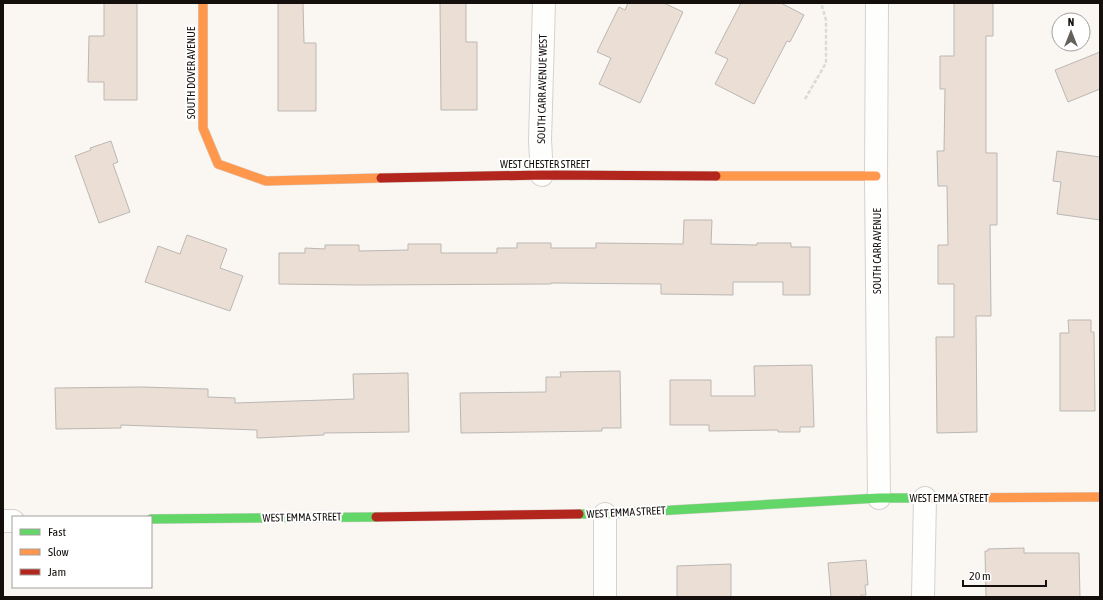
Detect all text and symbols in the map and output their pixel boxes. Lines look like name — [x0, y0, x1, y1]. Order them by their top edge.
north arrow — [1051, 12, 1091, 52]
text: N — [1068, 16, 1074, 28]
street label: SOUTH DOVER AVENUE — [185, 26, 197, 119]
street label: SOUTH CARR AVENUE WEST — [535, 34, 549, 144]
street label: WEST CHESTER STREET — [500, 158, 590, 170]
street label: SOUTH CARR AVENUE — [871, 208, 883, 294]
street label: WEST EMMA STREET — [909, 492, 989, 504]
street label: WEST EMMA STREET — [586, 504, 666, 520]
street label: WEST EMMA STREET — [262, 510, 342, 524]
legend — [12, 516, 152, 588]
text: Fast — [48, 525, 66, 539]
text: Slow — [48, 545, 69, 559]
scale bar — [963, 562, 1046, 588]
text: Jam — [48, 565, 66, 579]
text: 20 m — [969, 569, 991, 583]

